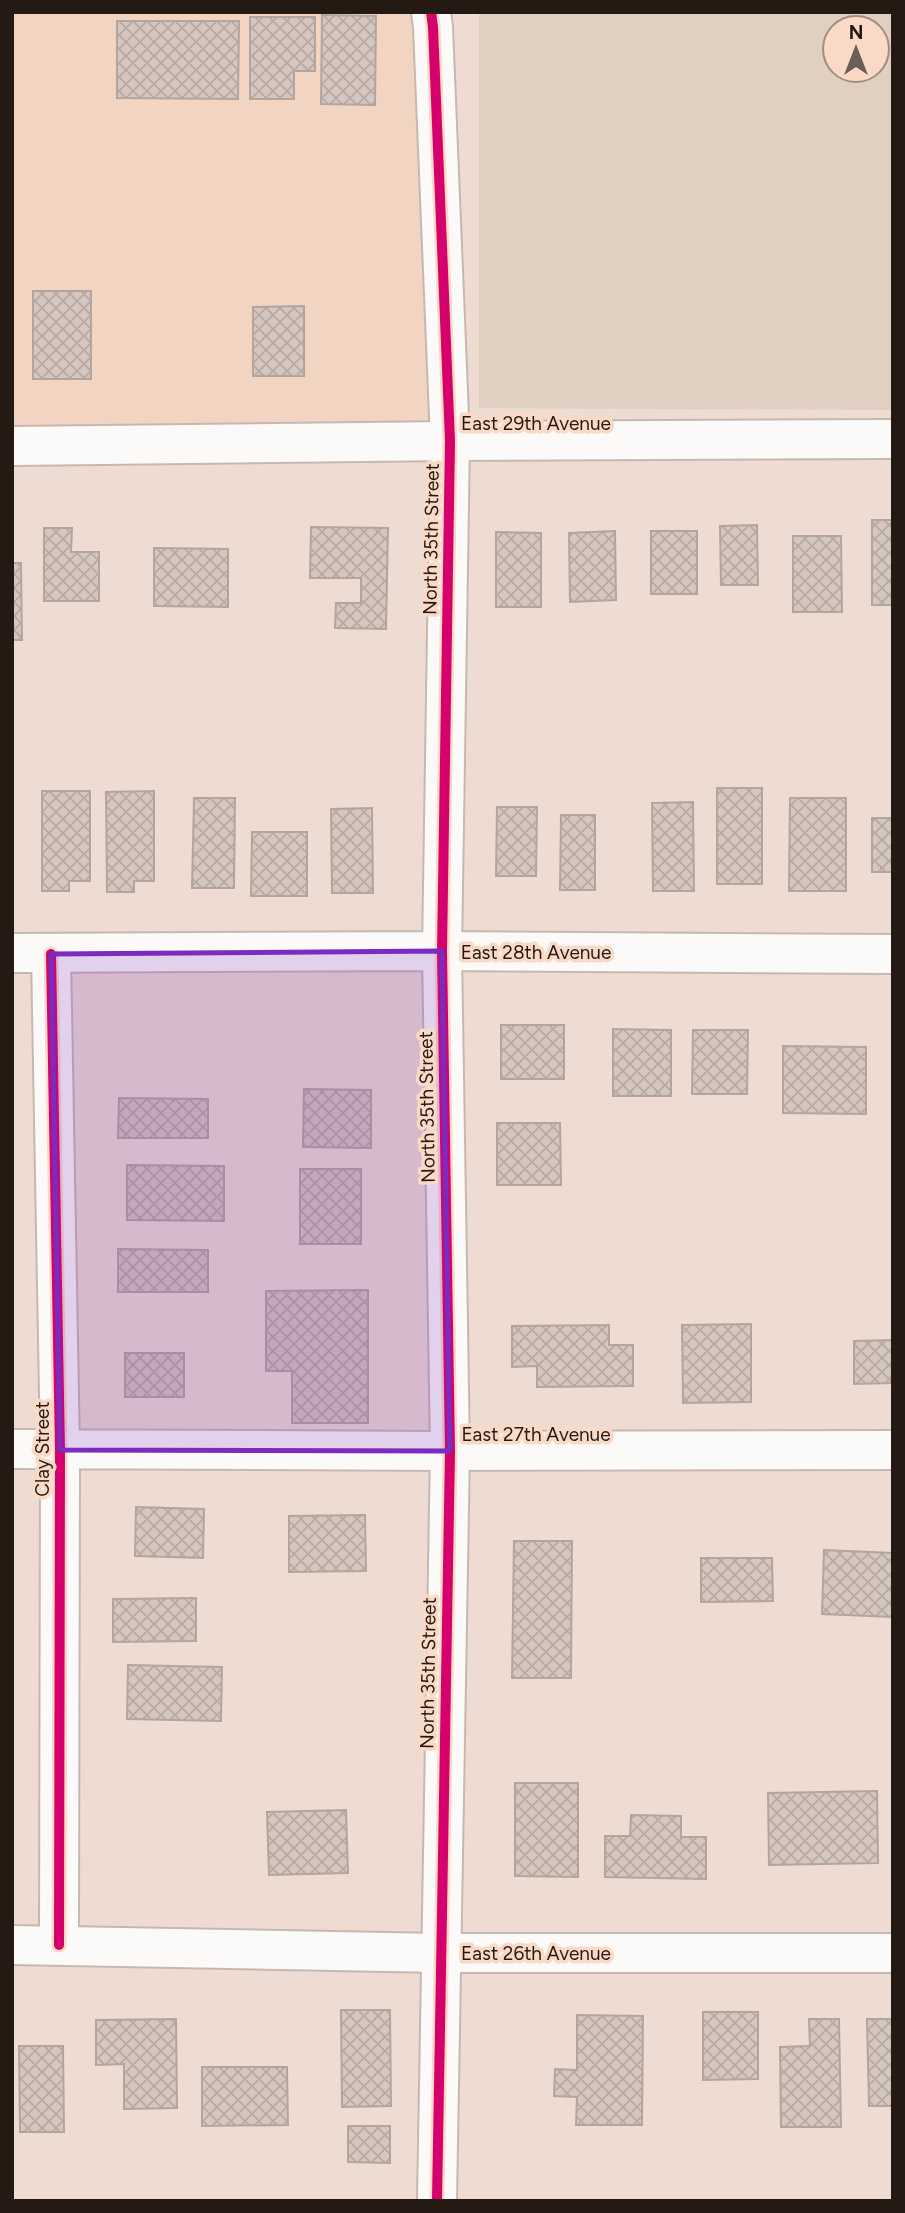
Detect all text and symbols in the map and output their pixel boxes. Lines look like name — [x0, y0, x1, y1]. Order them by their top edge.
north arrow — [821, 14, 891, 84]
text: N — [849, 21, 863, 44]
street label: East 29th Avenue — [461, 412, 611, 435]
street label: North 35th Street — [418, 463, 444, 615]
street label: East 28th Avenue — [461, 941, 611, 964]
street label: North 35th Street — [414, 1031, 440, 1183]
street label: Clay Street — [31, 1401, 54, 1497]
street label: East 27th Avenue — [461, 1423, 611, 1446]
street label: North 35th Street — [415, 1597, 441, 1749]
street label: East 26th Avenue — [461, 1942, 611, 1965]

